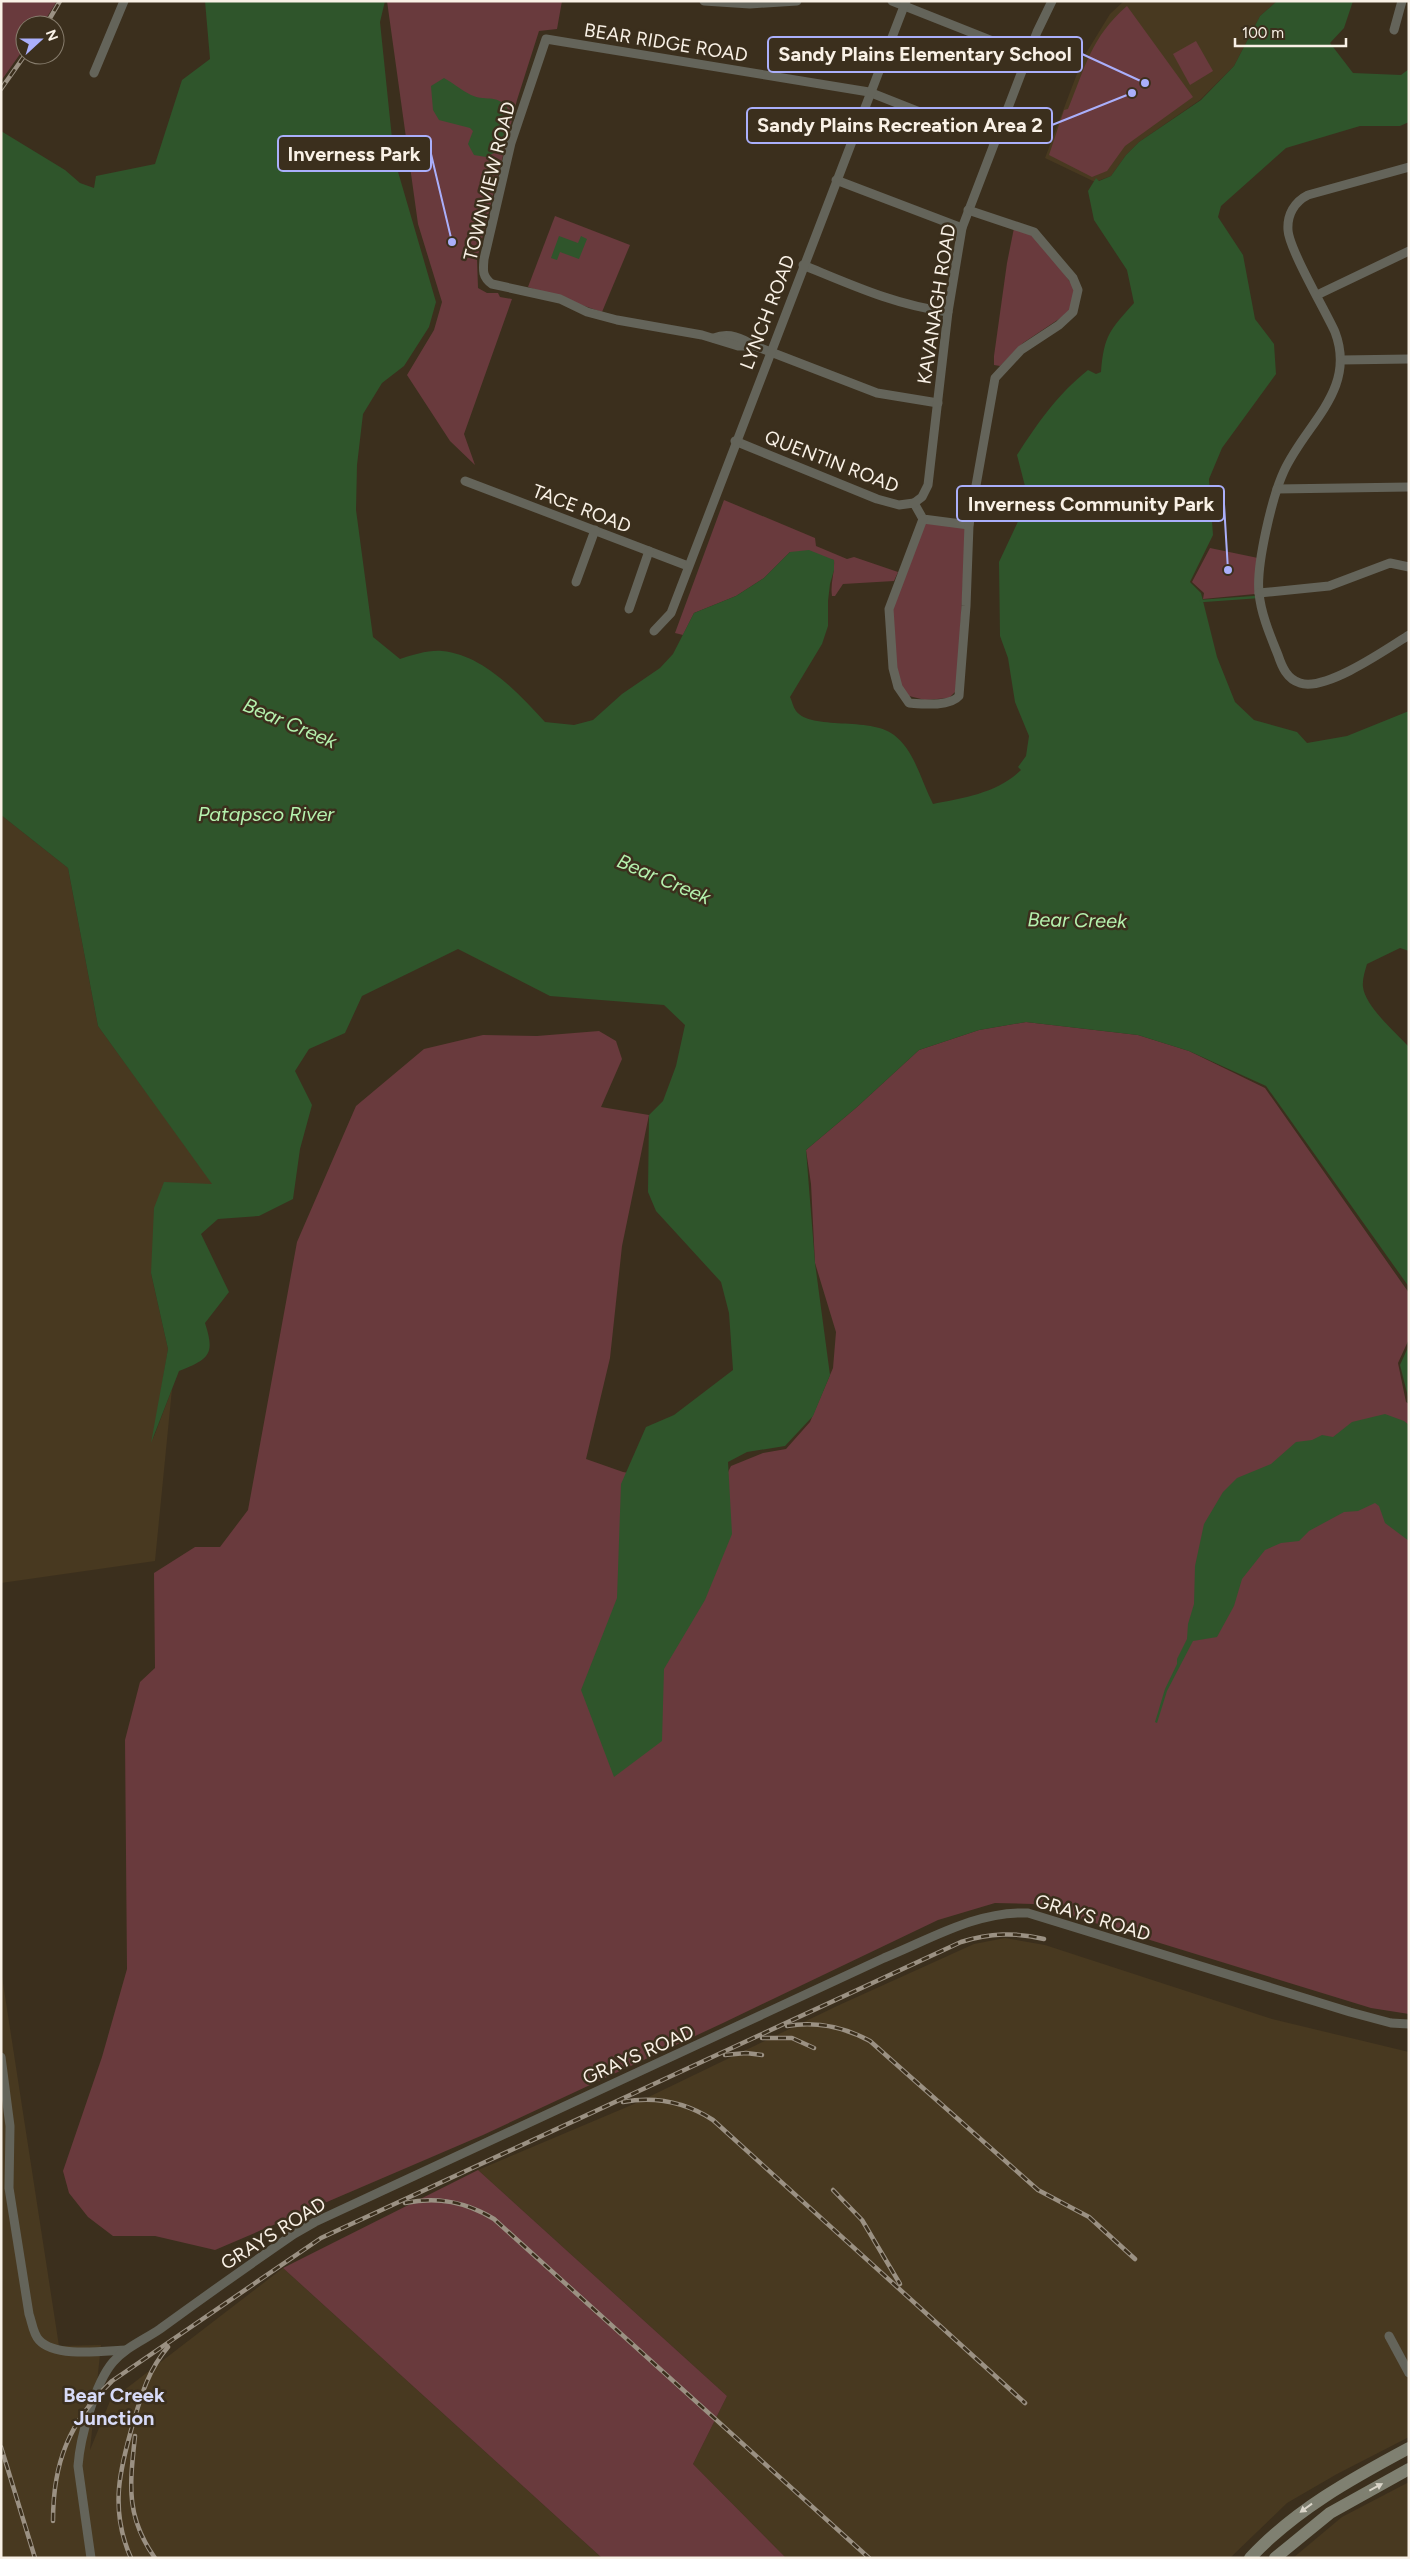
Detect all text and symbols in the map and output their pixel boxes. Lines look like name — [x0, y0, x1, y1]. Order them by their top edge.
north arrow — [15, 15, 65, 65]
scale bar — [1235, 15, 1346, 47]
street label: BEAR RIDGE ROAD — [582, 18, 749, 67]
text: 100 m — [1242, 24, 1284, 42]
text: N — [42, 27, 62, 44]
callout: Sandy Plains Elementary School — [768, 37, 1082, 72]
text: Sandy Plains Elementary School — [778, 42, 1072, 66]
street label: TOWNVIEW ROAD — [459, 99, 520, 263]
callout: Sandy Plains Recreation Area 2 — [747, 108, 1052, 143]
text: Sandy Plains Recreation Area 2 — [757, 113, 1043, 137]
callout: Inverness Park — [278, 136, 431, 171]
text: Inverness Park — [288, 142, 421, 166]
street label: KAVANAGH ROAD — [912, 222, 961, 386]
street label: LYNCH ROAD — [735, 252, 800, 373]
street label: QUENTIN ROAD — [761, 425, 902, 498]
street label: TACE ROAD — [529, 479, 634, 538]
callout: Inverness Community Park — [957, 486, 1224, 521]
text: Inverness Community Park — [968, 492, 1214, 516]
water label: Bear Creek — [240, 693, 342, 754]
water label: Patapsco River — [198, 802, 335, 826]
water label: Bear Creek — [614, 849, 716, 910]
water label: Bear Creek — [1027, 907, 1128, 933]
street label: GRAYS ROAD — [1032, 1889, 1153, 1946]
street label: GRAYS ROAD — [579, 2020, 697, 2089]
street label: GRAYS ROAD — [217, 2192, 330, 2275]
district label: Bear Creek Junction — [63, 2383, 165, 2430]
one-way arrow — [1369, 2482, 1382, 2491]
one-way arrow — [1299, 2503, 1313, 2513]

